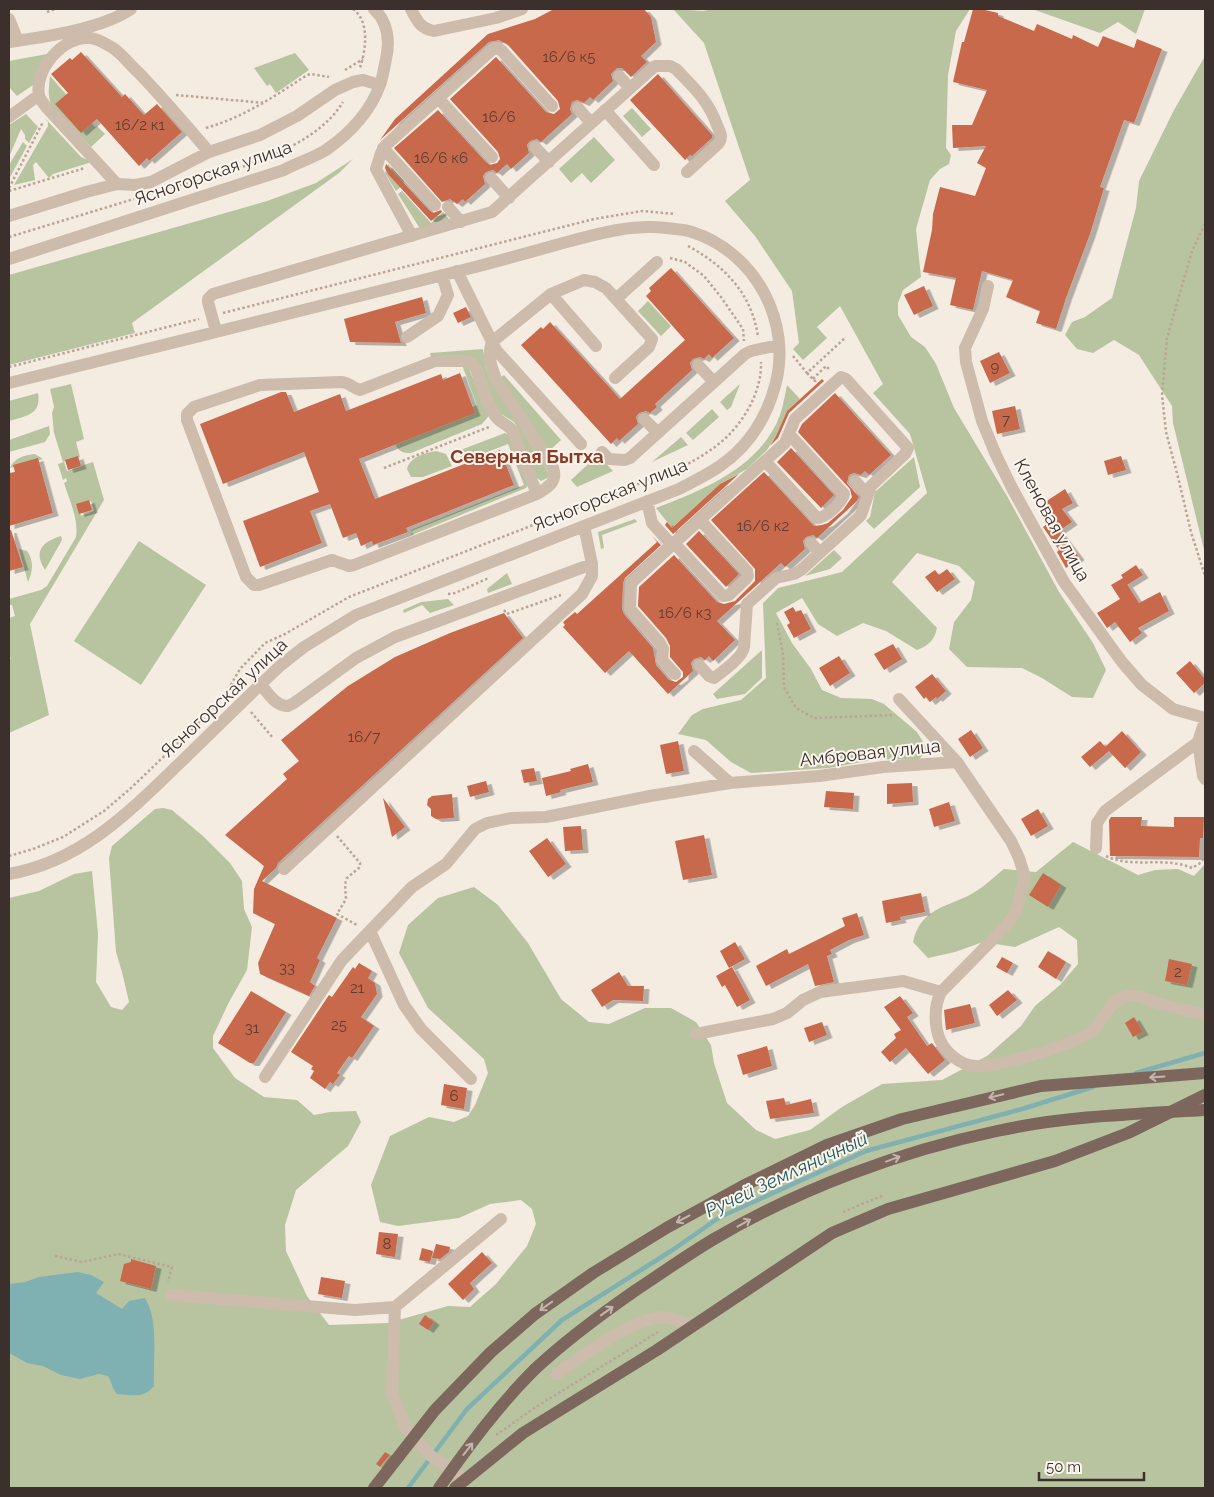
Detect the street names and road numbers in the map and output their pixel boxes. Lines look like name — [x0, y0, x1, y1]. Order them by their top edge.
street label: Ясногорская улица — [131, 136, 294, 209]
street label: Ясногорская улица — [529, 454, 690, 535]
street label: Кленовая улица — [1010, 455, 1095, 585]
street label: Ясногорская улица — [156, 634, 291, 762]
street label: Амбровая улица — [799, 735, 941, 770]

